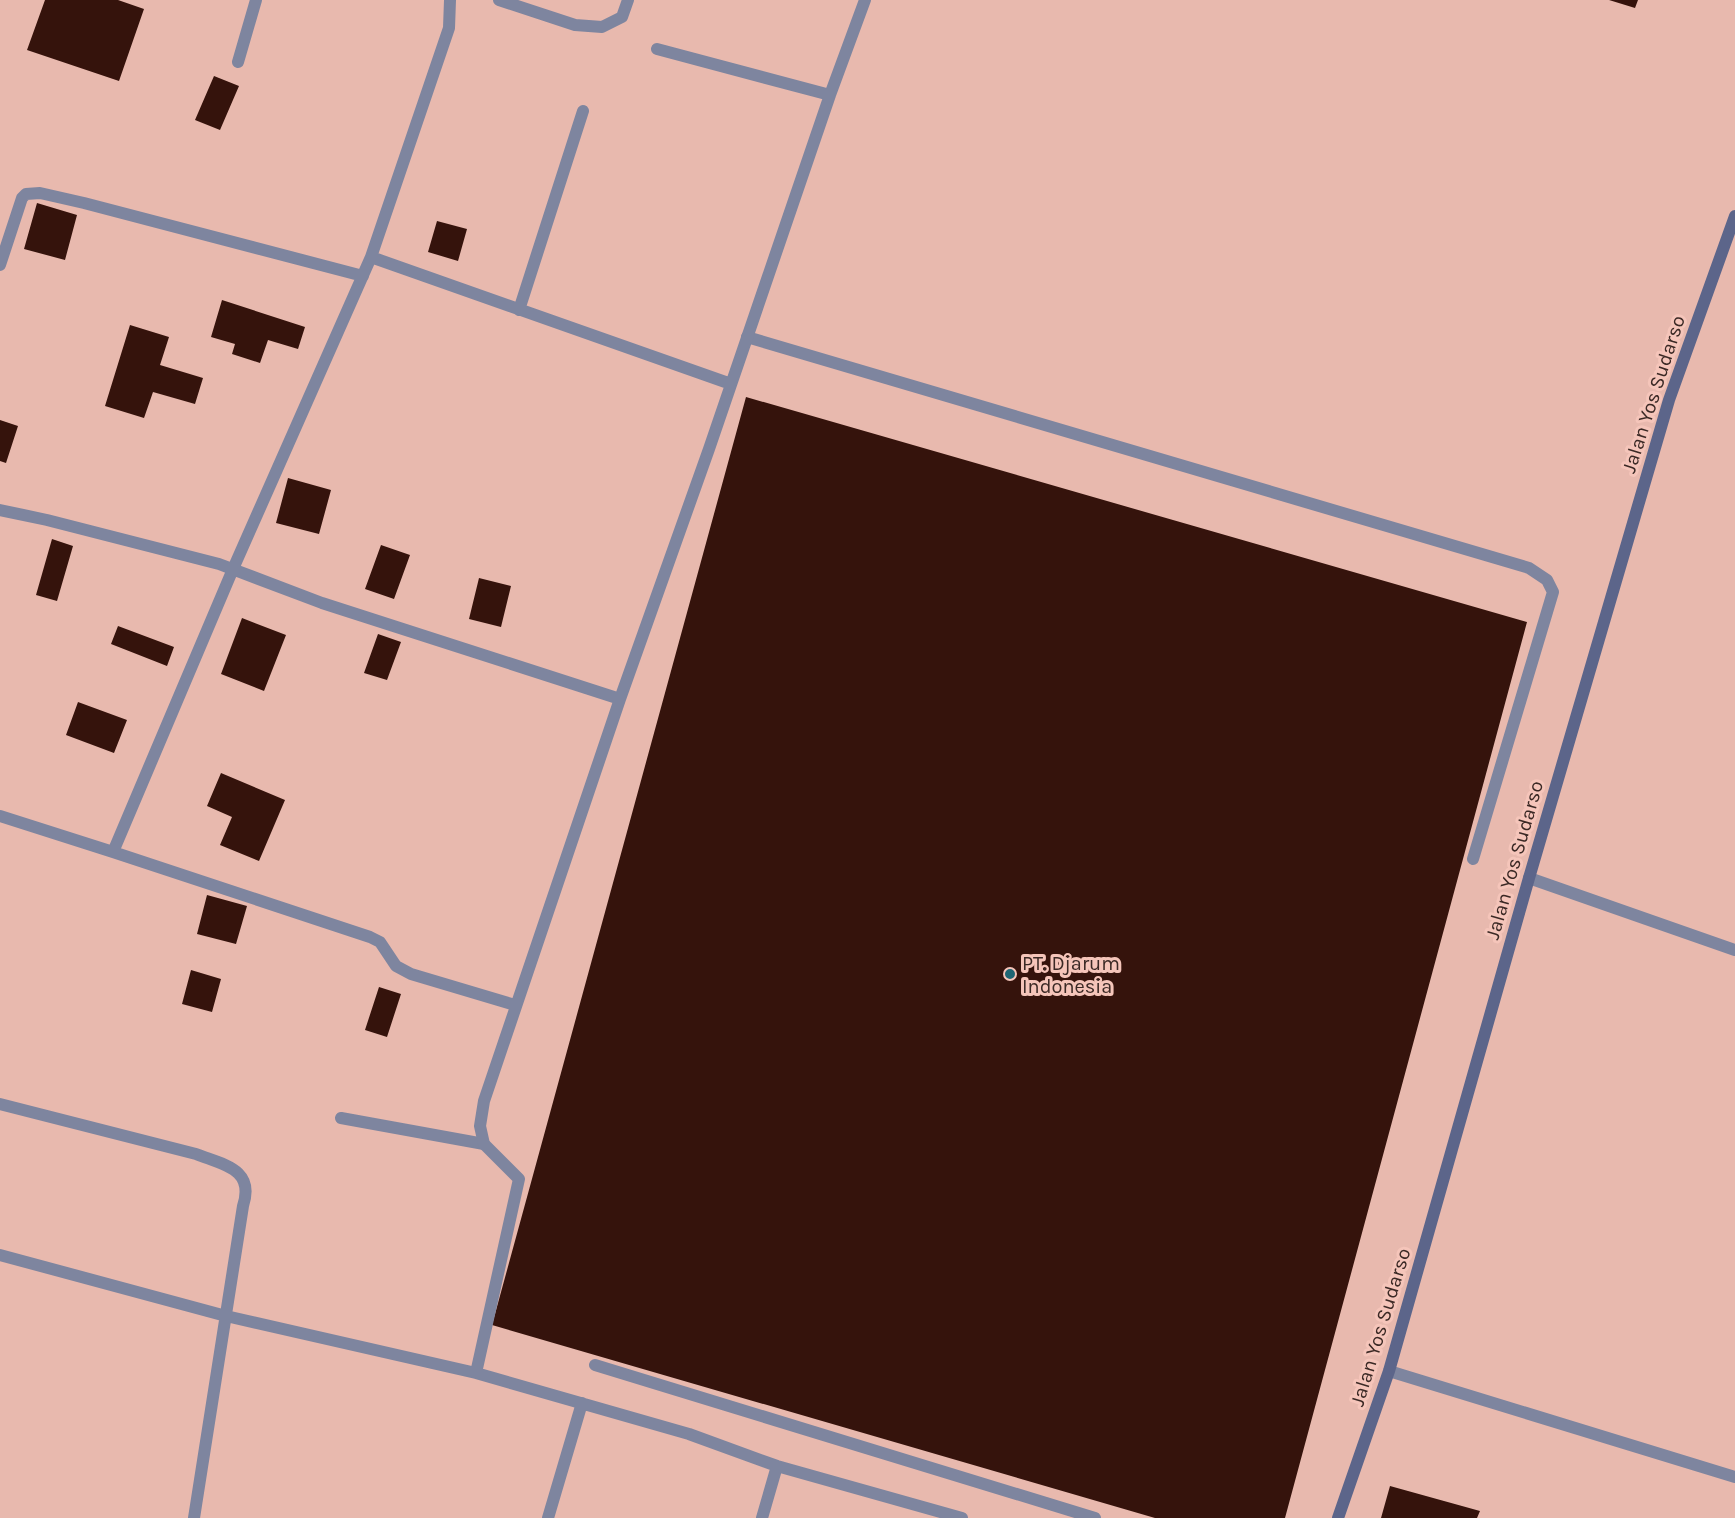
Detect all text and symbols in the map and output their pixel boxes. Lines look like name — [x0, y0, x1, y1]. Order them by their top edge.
street label: Jalan Yos Sudarso — [1617, 313, 1690, 476]
street label: Jalan Yos Sudarso — [1481, 778, 1548, 942]
place label: PT. Djarum Indonesia — [1022, 952, 1120, 998]
marker: PT. Djarum Indonesia — [1003, 967, 1017, 981]
street label: Jalan Yos Sudarso — [1345, 1245, 1415, 1409]

